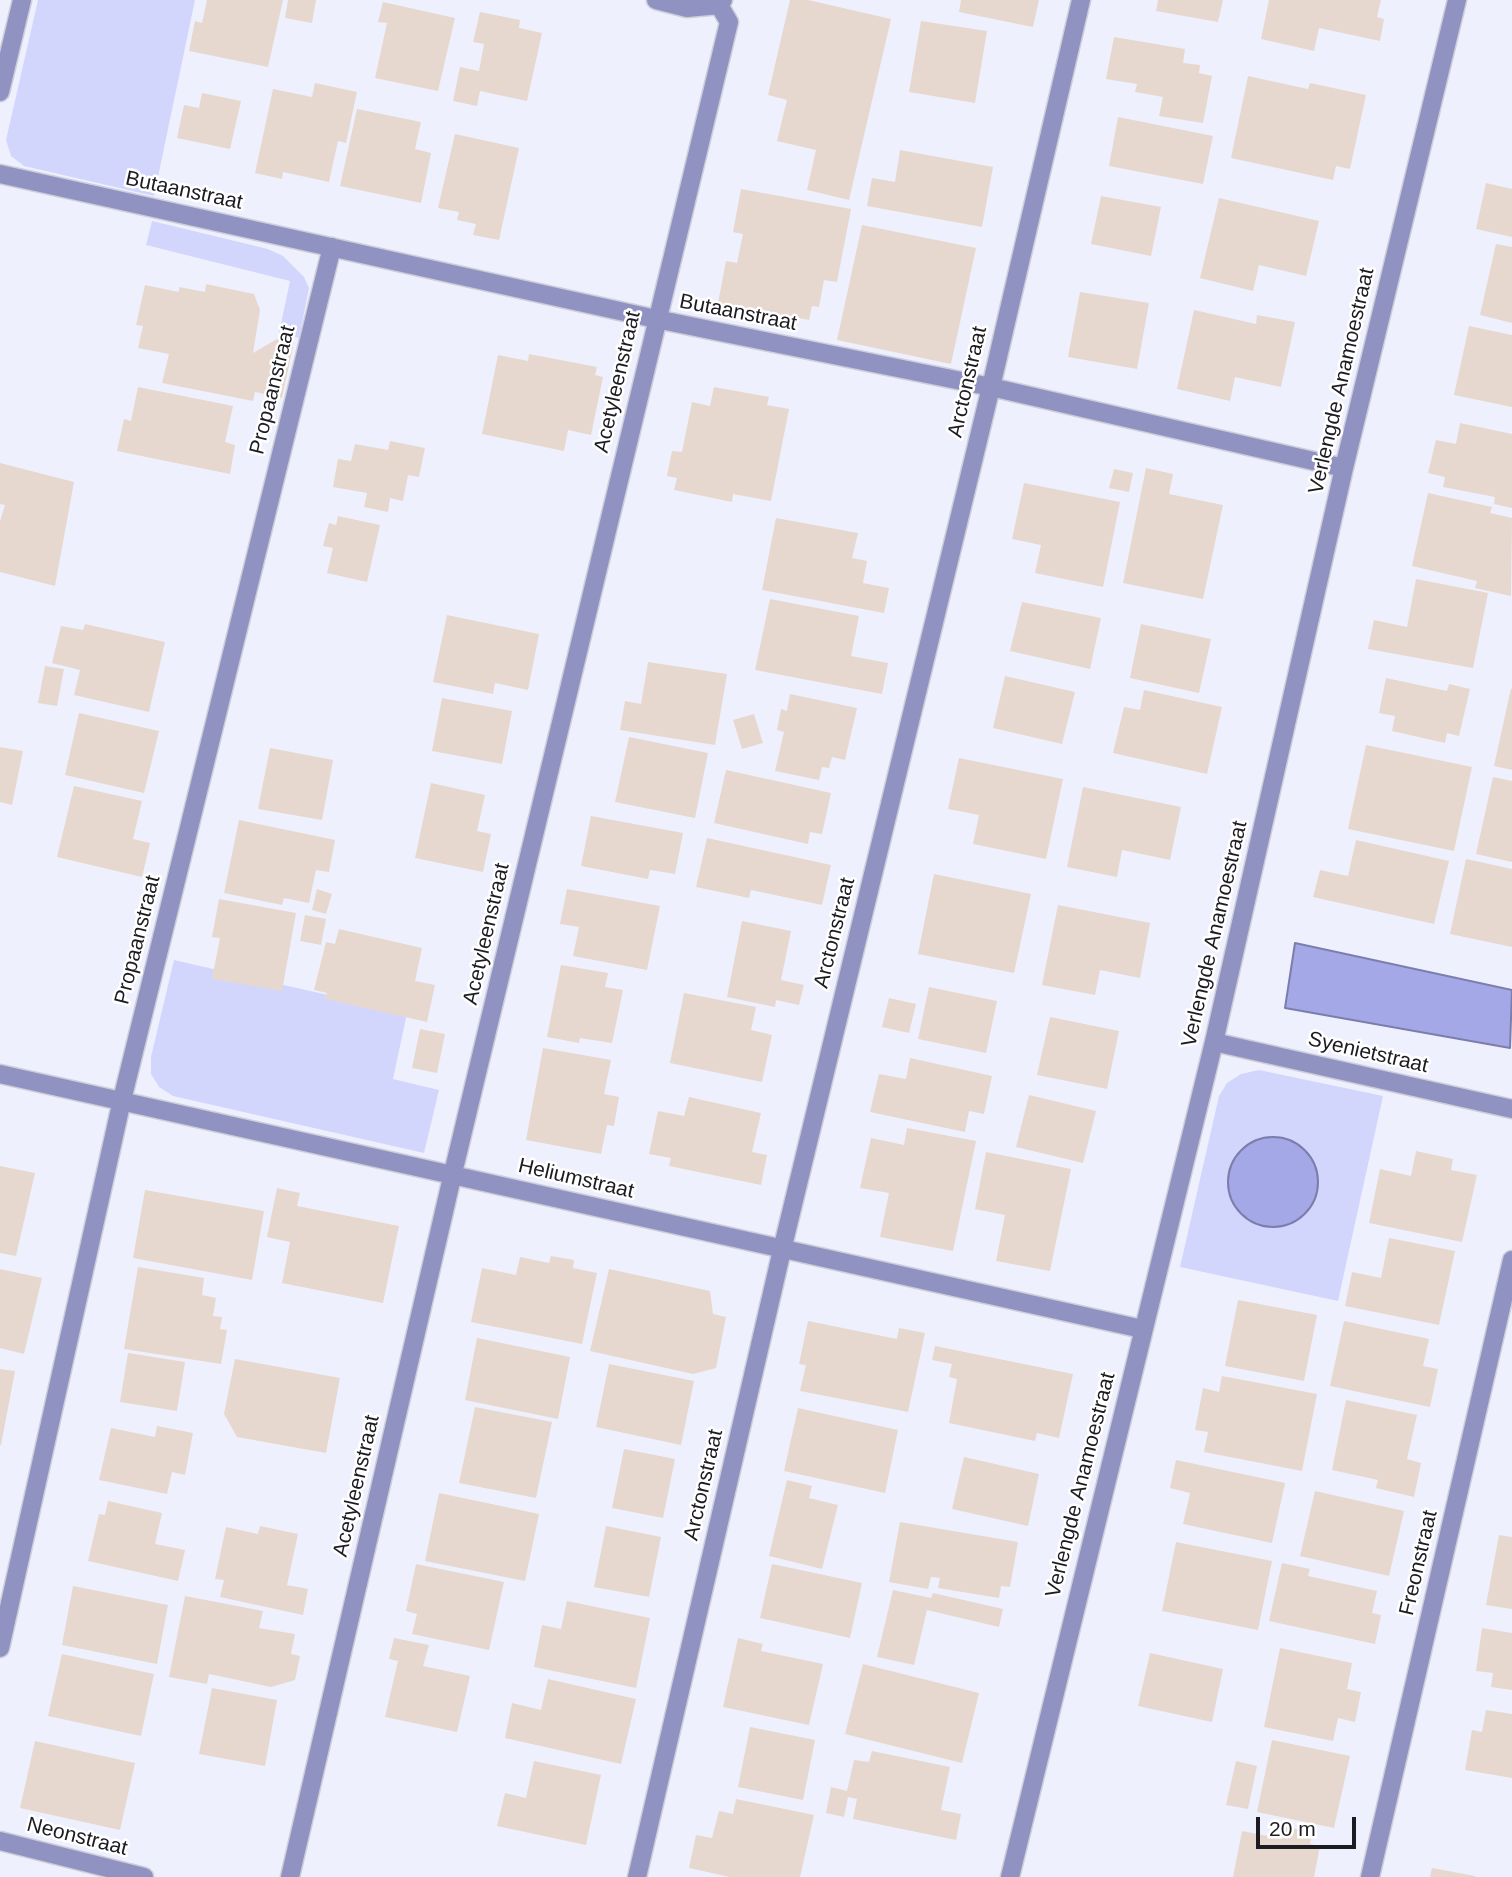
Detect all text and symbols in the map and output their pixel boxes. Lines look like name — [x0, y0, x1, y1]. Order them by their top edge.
street label: Butaanstraat — [123, 166, 245, 216]
street label: Verlengde Anamoestraat — [1304, 266, 1380, 496]
street label: Butaanstraat — [677, 289, 799, 337]
street label: Acetyleenstraat — [589, 309, 647, 455]
street label: Propaanstraat — [245, 323, 301, 457]
street label: Arctonstraat — [943, 324, 993, 440]
street label: Verlengde Anamoestraat — [1177, 819, 1253, 1049]
street label: Acetyleenstraat — [458, 861, 516, 1007]
street label: Propaanstraat — [110, 873, 166, 1007]
street label: Arctonstraat — [809, 875, 861, 991]
street label: Syenietstraat — [1305, 1027, 1431, 1079]
street label: Heliumstraat — [516, 1153, 636, 1205]
street label: Verlengde Anamoestraat — [1041, 1370, 1121, 1600]
street label: Acetyleenstraat — [328, 1413, 386, 1559]
street label: Arctonstraat — [679, 1427, 729, 1543]
street label: Freonstraat — [1395, 1508, 1443, 1618]
scale bar — [1260, 1804, 1360, 1848]
street label: Neonstraat — [24, 1812, 130, 1862]
text: 20 m — [1269, 1817, 1316, 1840]

